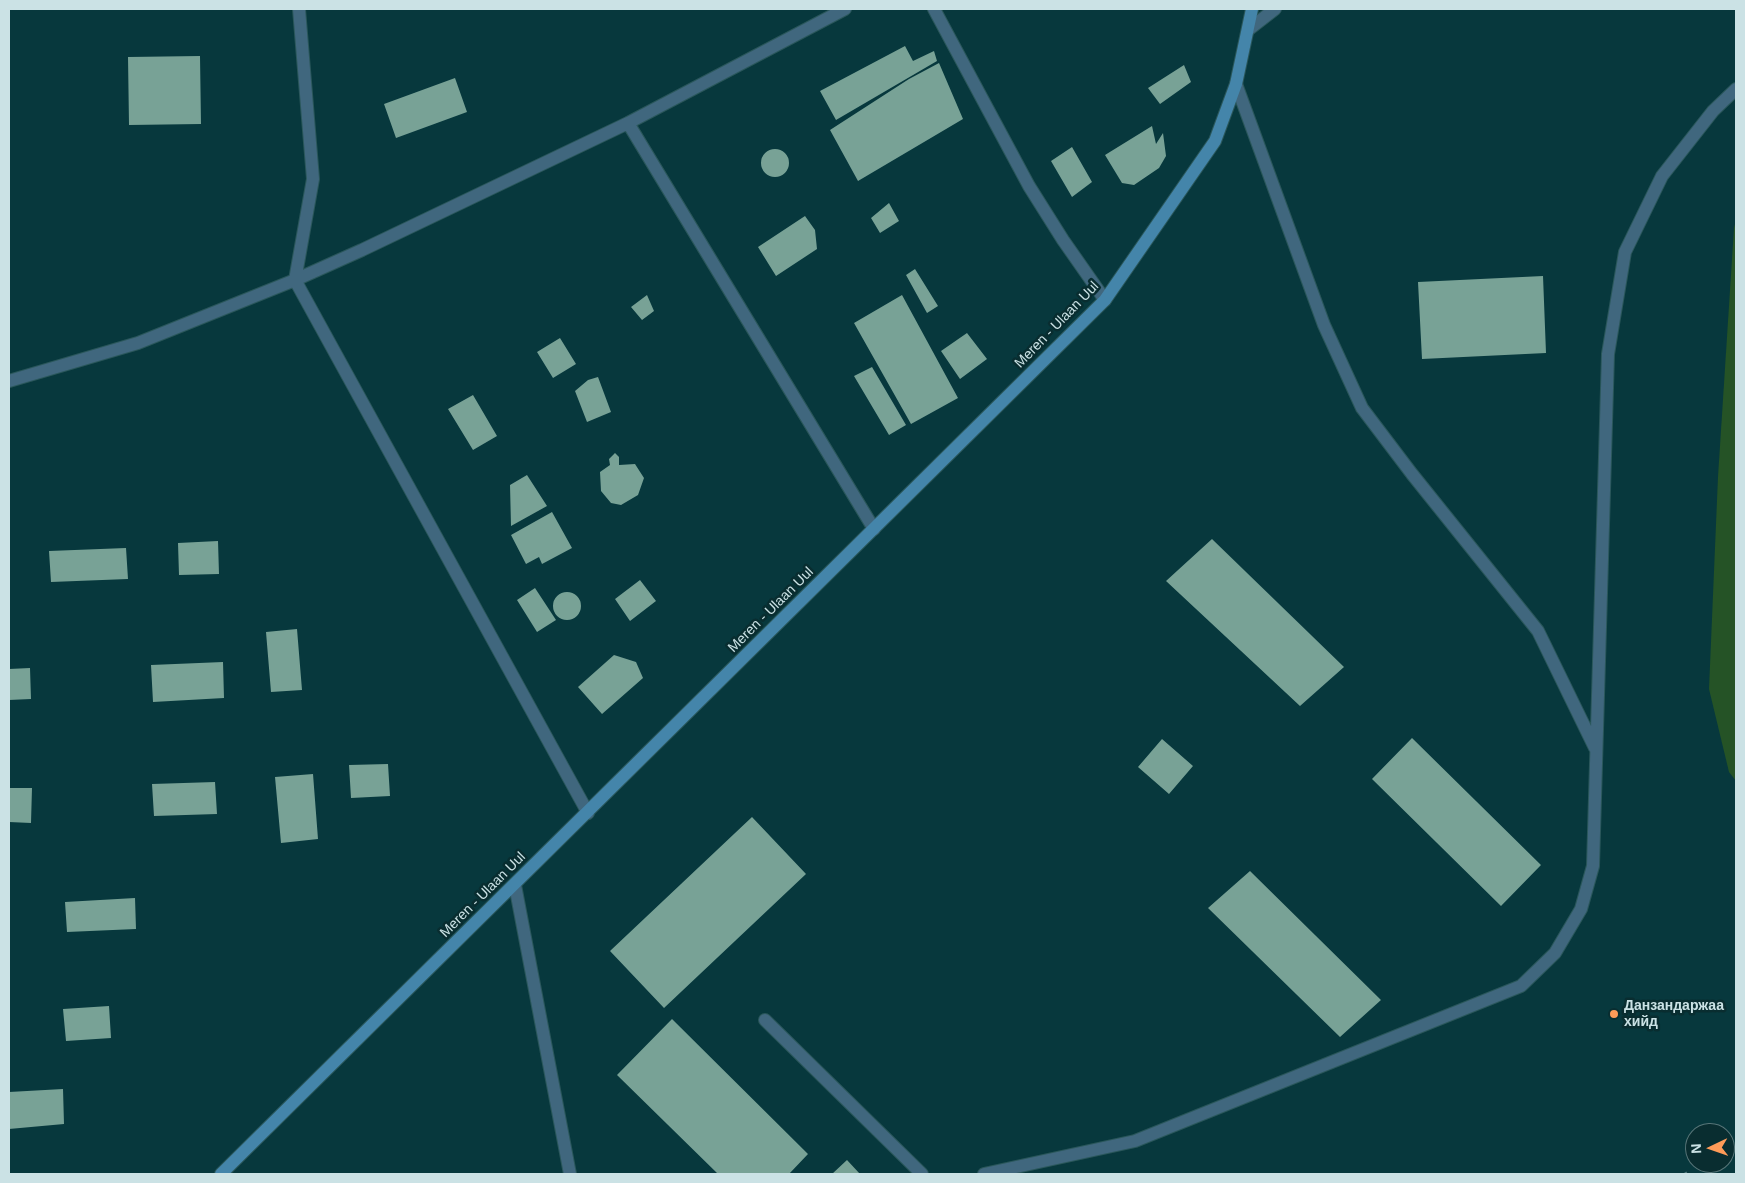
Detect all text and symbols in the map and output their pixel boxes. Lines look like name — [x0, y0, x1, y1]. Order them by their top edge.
street label: Meren - Ulaan Uul — [1012, 278, 1102, 372]
street label: Meren - Ulaan Uul — [725, 564, 817, 656]
street label: Meren - Ulaan Uul — [437, 849, 529, 941]
place label: Данзандаржаа хийд — [1624, 998, 1724, 1030]
marker: Данзандаржаа хийд — [1608, 1008, 1620, 1020]
north arrow — [1685, 1123, 1735, 1173]
text: N — [1688, 1143, 1704, 1154]

